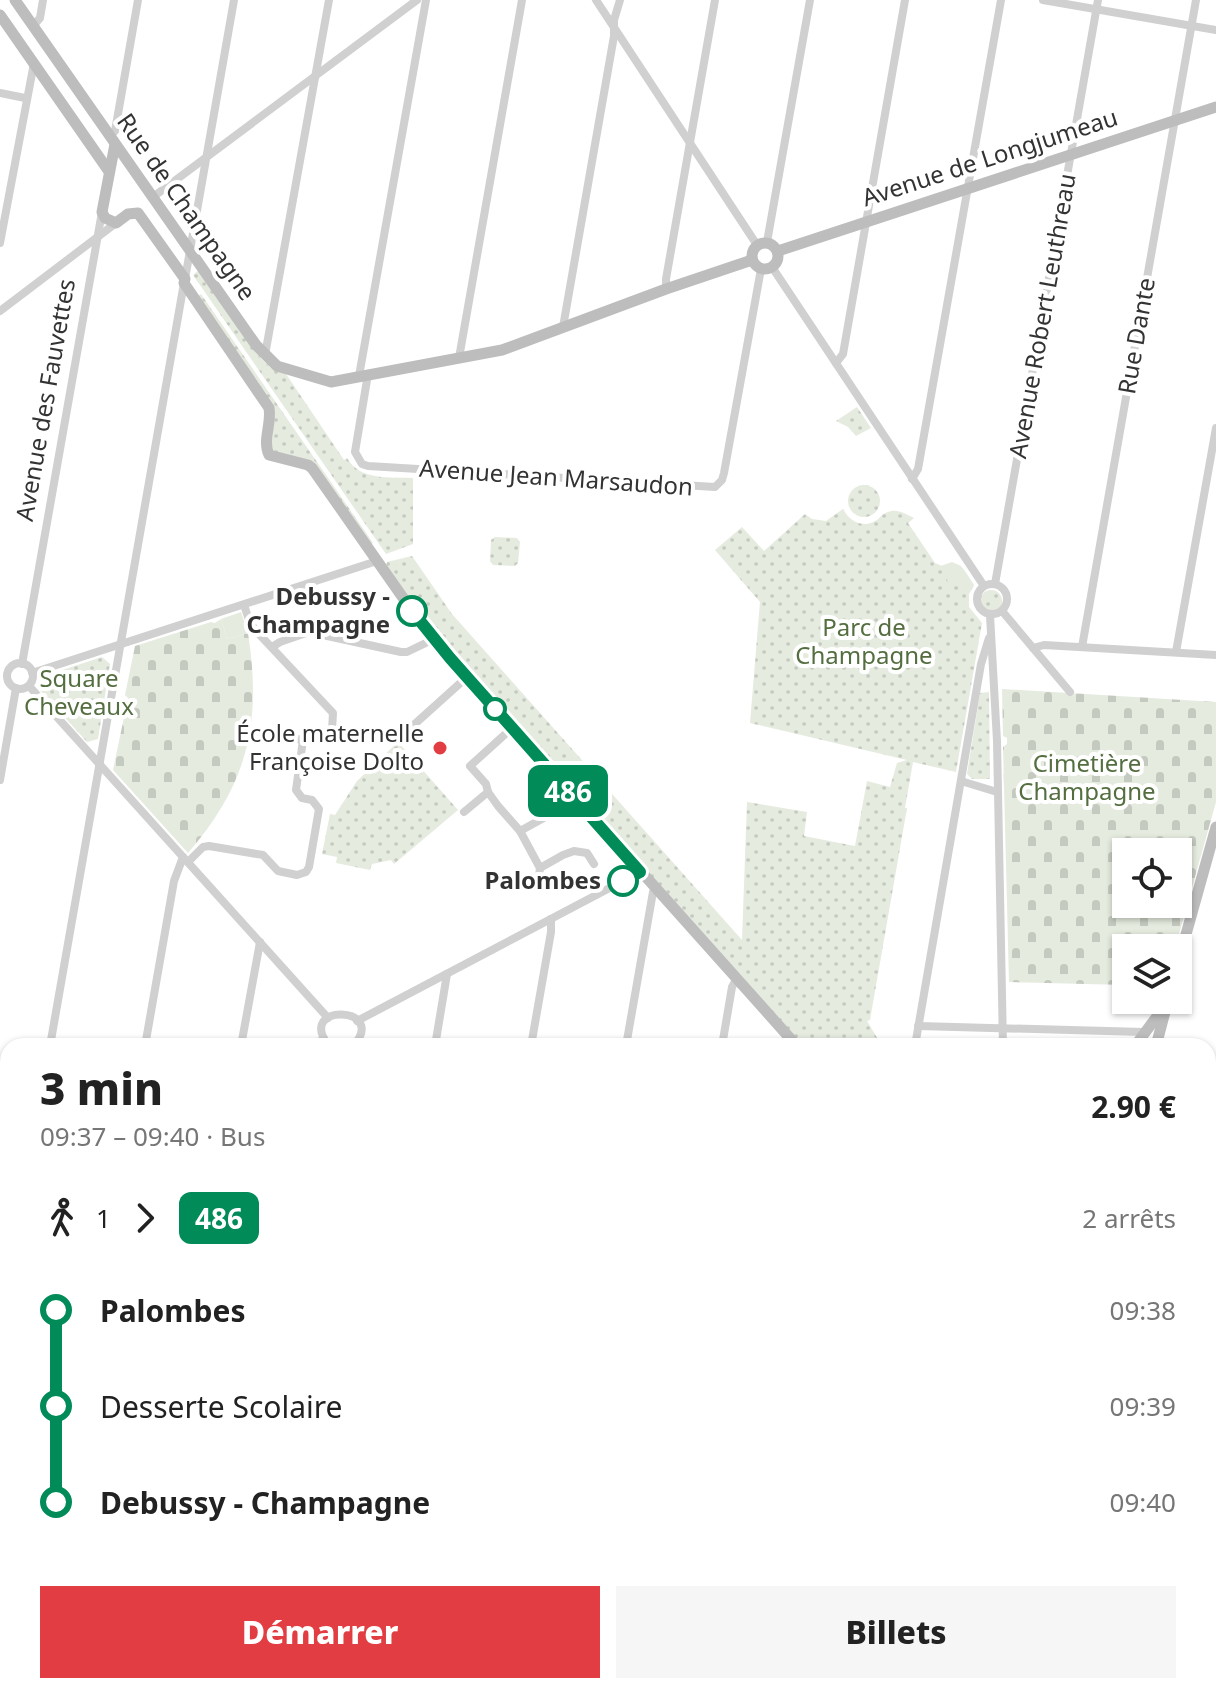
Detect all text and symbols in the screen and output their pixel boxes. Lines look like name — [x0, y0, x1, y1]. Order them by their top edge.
street label: Avenue de Longjumeau — [857, 100, 1122, 214]
street label: Rue de Champagne — [110, 106, 264, 306]
street label: Avenue Robert Leuthreau — [1000, 171, 1083, 461]
street label: Rue Dante — [1109, 275, 1162, 396]
street label: Avenue des Fauvettes — [7, 276, 82, 523]
street label: Avenue Jean Marsaudon — [418, 450, 694, 503]
place label: Debussy - Champagne — [247, 579, 390, 640]
marker: Debussy - Champagne — [397, 596, 427, 626]
park label: Parc de Champagne — [795, 610, 933, 671]
park label: Square Cheveaux — [24, 661, 134, 722]
unlabelled marker — [484, 698, 506, 720]
place label: École maternelle Françoise Dolto — [236, 716, 424, 777]
marker: École maternelle Françoise Dolto — [431, 739, 449, 757]
park label: Cimetière Champagne — [1018, 746, 1156, 807]
line badge: 486 — [522, 765, 614, 817]
text: 486 — [544, 772, 592, 810]
map controls — [1112, 838, 1192, 1014]
button: locate — [1112, 838, 1192, 918]
place label: Palombes — [485, 863, 601, 896]
marker: Palombes — [608, 866, 638, 896]
button: layers — [1112, 934, 1192, 1014]
text: 3 min — [40, 1058, 163, 1118]
text: 2.90 € — [1091, 1086, 1176, 1127]
text: 09:37 – 09:40 · Bus — [40, 1118, 265, 1154]
icon: walk — [40, 1196, 84, 1240]
icon: forward — [123, 1196, 167, 1240]
text: 486 — [195, 1199, 243, 1237]
text: 1 — [96, 1200, 111, 1236]
text: 2 arrêts — [1082, 1200, 1176, 1236]
text: Palombes — [100, 1290, 245, 1331]
text: 09:38 — [1110, 1292, 1176, 1328]
text: Desserte Scolaire — [100, 1386, 342, 1427]
text: 09:39 — [1110, 1388, 1176, 1424]
text: Debussy - Champagne — [100, 1482, 430, 1523]
text: 09:40 — [1110, 1484, 1176, 1520]
button: Démarrer — [40, 1586, 600, 1678]
button: Billets — [616, 1586, 1176, 1678]

